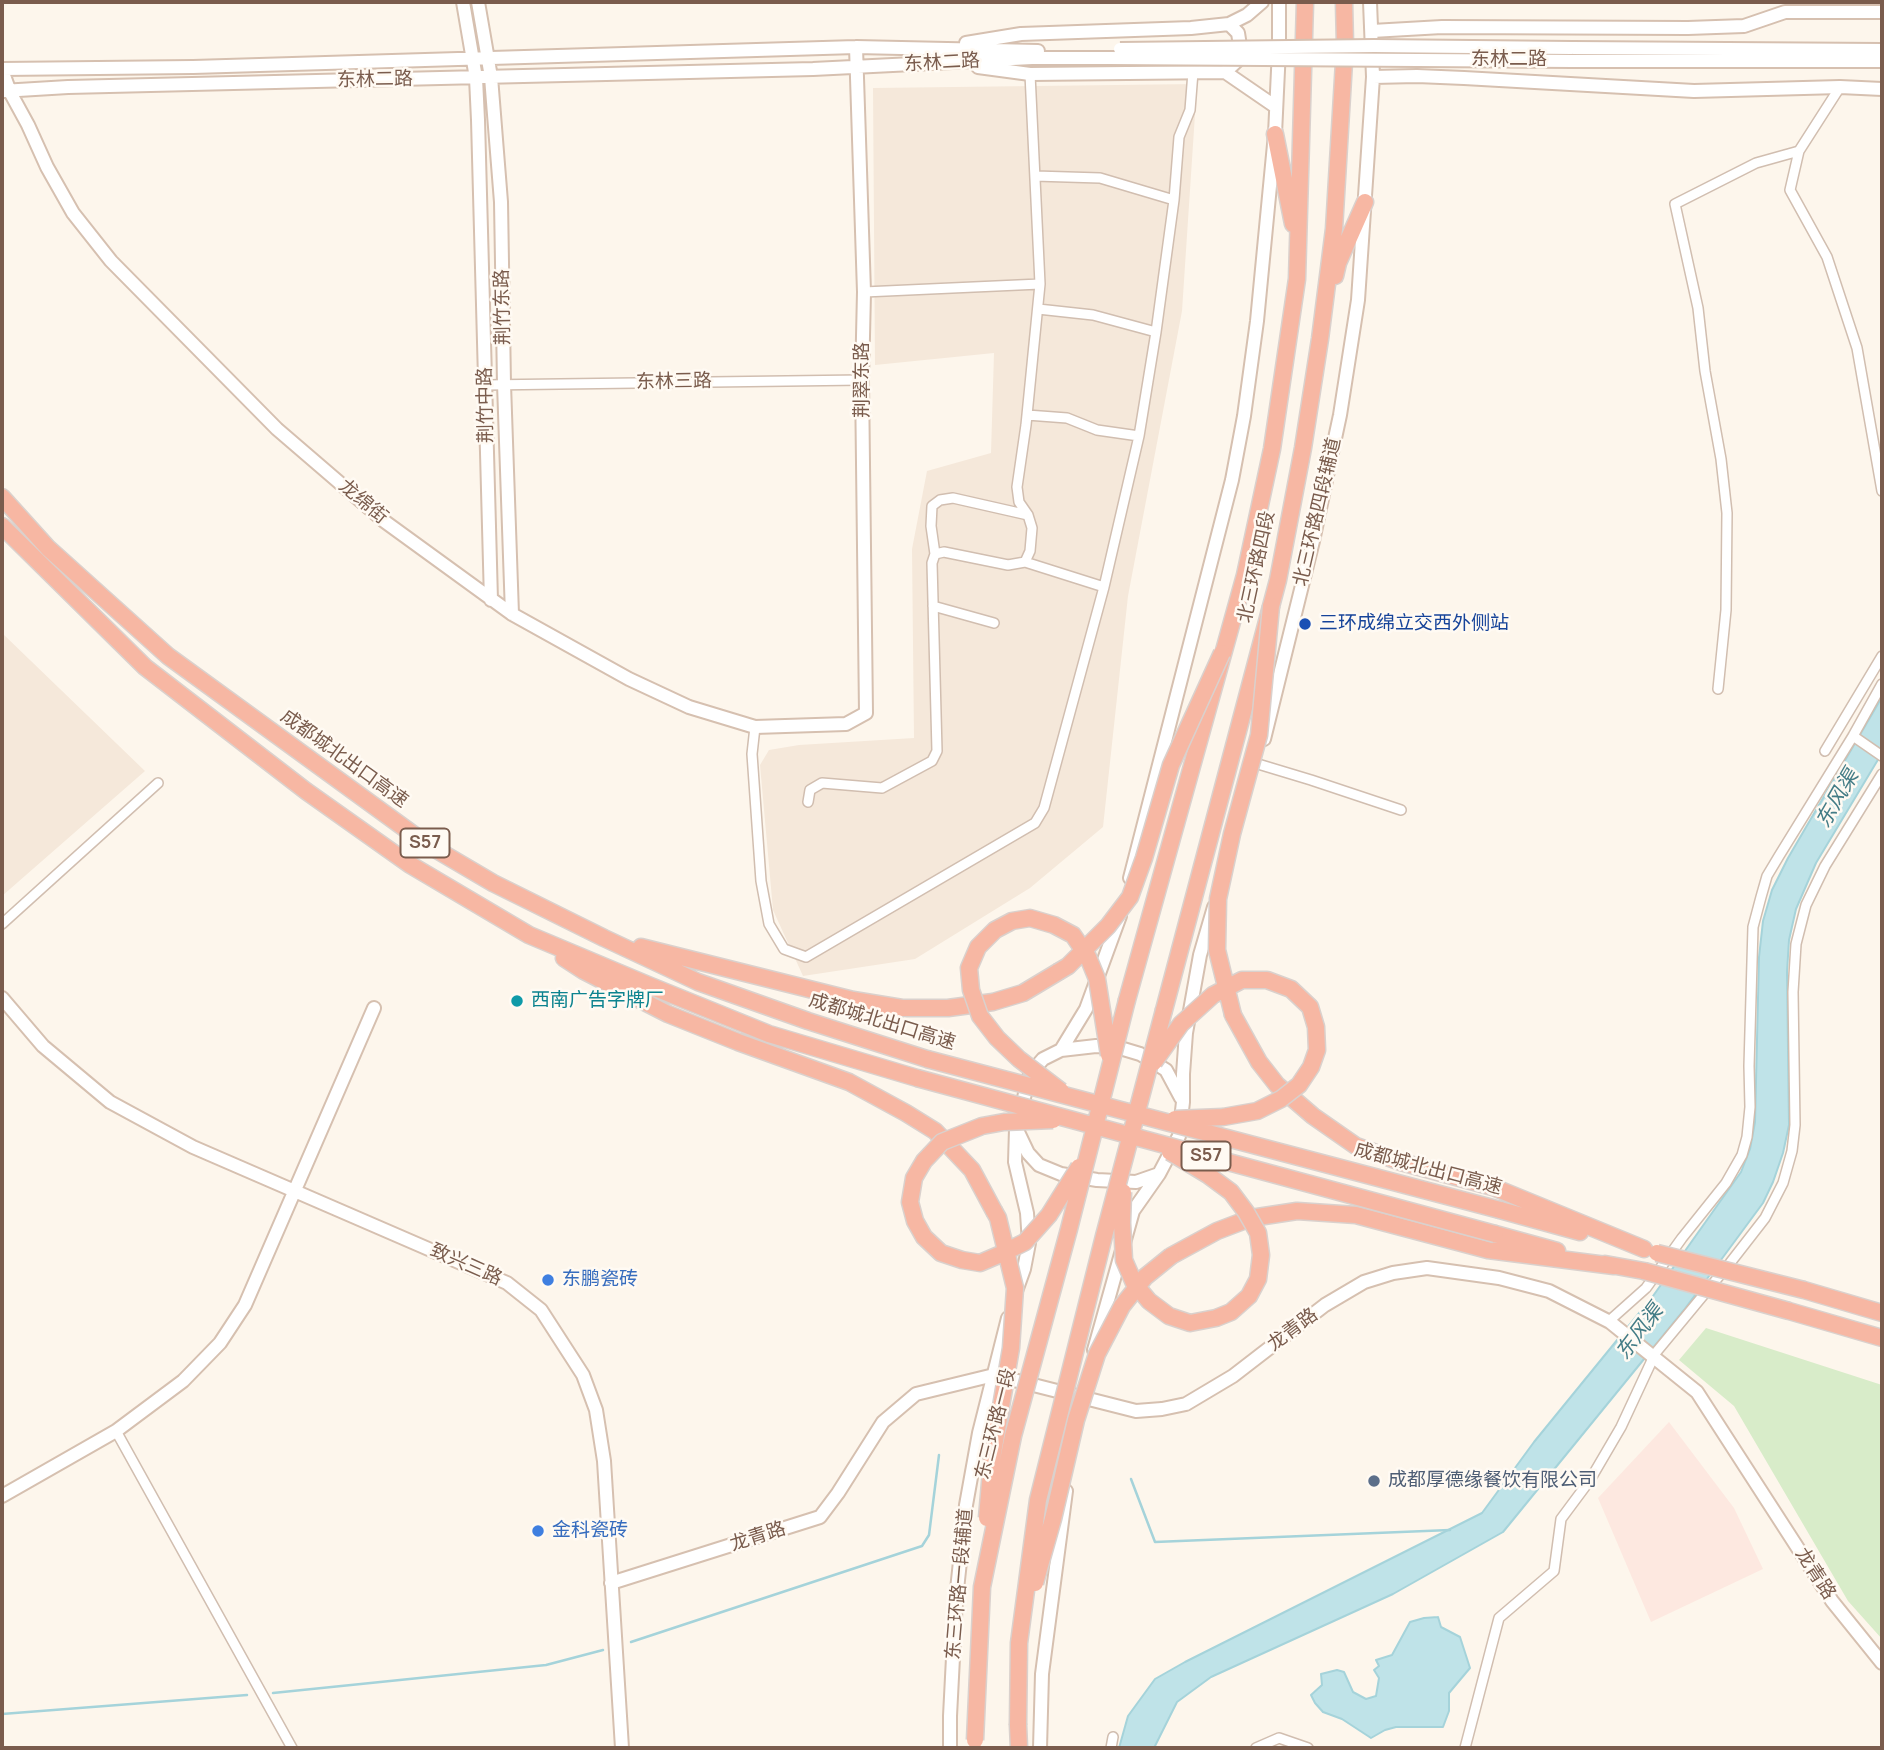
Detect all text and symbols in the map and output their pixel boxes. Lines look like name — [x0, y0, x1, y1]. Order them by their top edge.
street label: 东林二路 — [1471, 49, 1547, 71]
street label: 东林二路 — [903, 50, 981, 76]
street label: 东林二路 — [337, 68, 413, 92]
street label: 荆竹东路 — [491, 269, 515, 345]
street label: 荆翠东路 — [852, 342, 874, 418]
street label: 荆竹中路 — [474, 367, 498, 443]
street label: 东林三路 — [636, 370, 712, 394]
street label: 北三环路四段辅道 — [1290, 435, 1346, 589]
street label: 龙绵街 — [334, 475, 392, 529]
street label: 北三环路四段 — [1234, 509, 1280, 625]
place label: 三环成绵立交西外侧站 — [1319, 613, 1509, 635]
marker: 三环成绵立交西外侧站 — [1297, 616, 1313, 632]
street label: 成都城北出口高速 — [276, 705, 412, 813]
water label: 东风渠 — [1811, 765, 1865, 833]
road number: S57 — [400, 828, 450, 858]
street label: 成都城北出口高速 — [806, 989, 958, 1055]
place label: 西南广告字牌厂 — [531, 990, 664, 1012]
marker: 西南广告字牌厂 — [509, 993, 525, 1009]
street label: 成都城北出口高速 — [1352, 1138, 1504, 1200]
road number: S57 — [1182, 1142, 1230, 1170]
street label: 致兴三路 — [427, 1239, 505, 1291]
place label: 东鹏瓷砖 — [562, 1269, 638, 1291]
marker: 东鹏瓷砖 — [540, 1272, 556, 1288]
water label: 东风渠 — [1611, 1299, 1669, 1365]
street label: 龙青路 — [1263, 1304, 1323, 1356]
street label: 东三环路一段 — [971, 1366, 1021, 1482]
place label: 成都厚德缘餐饮有限公司 — [1388, 1470, 1597, 1492]
marker: 成都厚德缘餐饮有限公司 — [1366, 1473, 1382, 1489]
street label: 东三环路一段辅道 — [942, 1507, 978, 1661]
street label: 龙青路 — [727, 1517, 789, 1557]
place label: 金科瓷砖 — [552, 1520, 628, 1542]
marker: 金科瓷砖 — [530, 1523, 546, 1539]
street label: 龙青路 — [1790, 1544, 1840, 1604]

